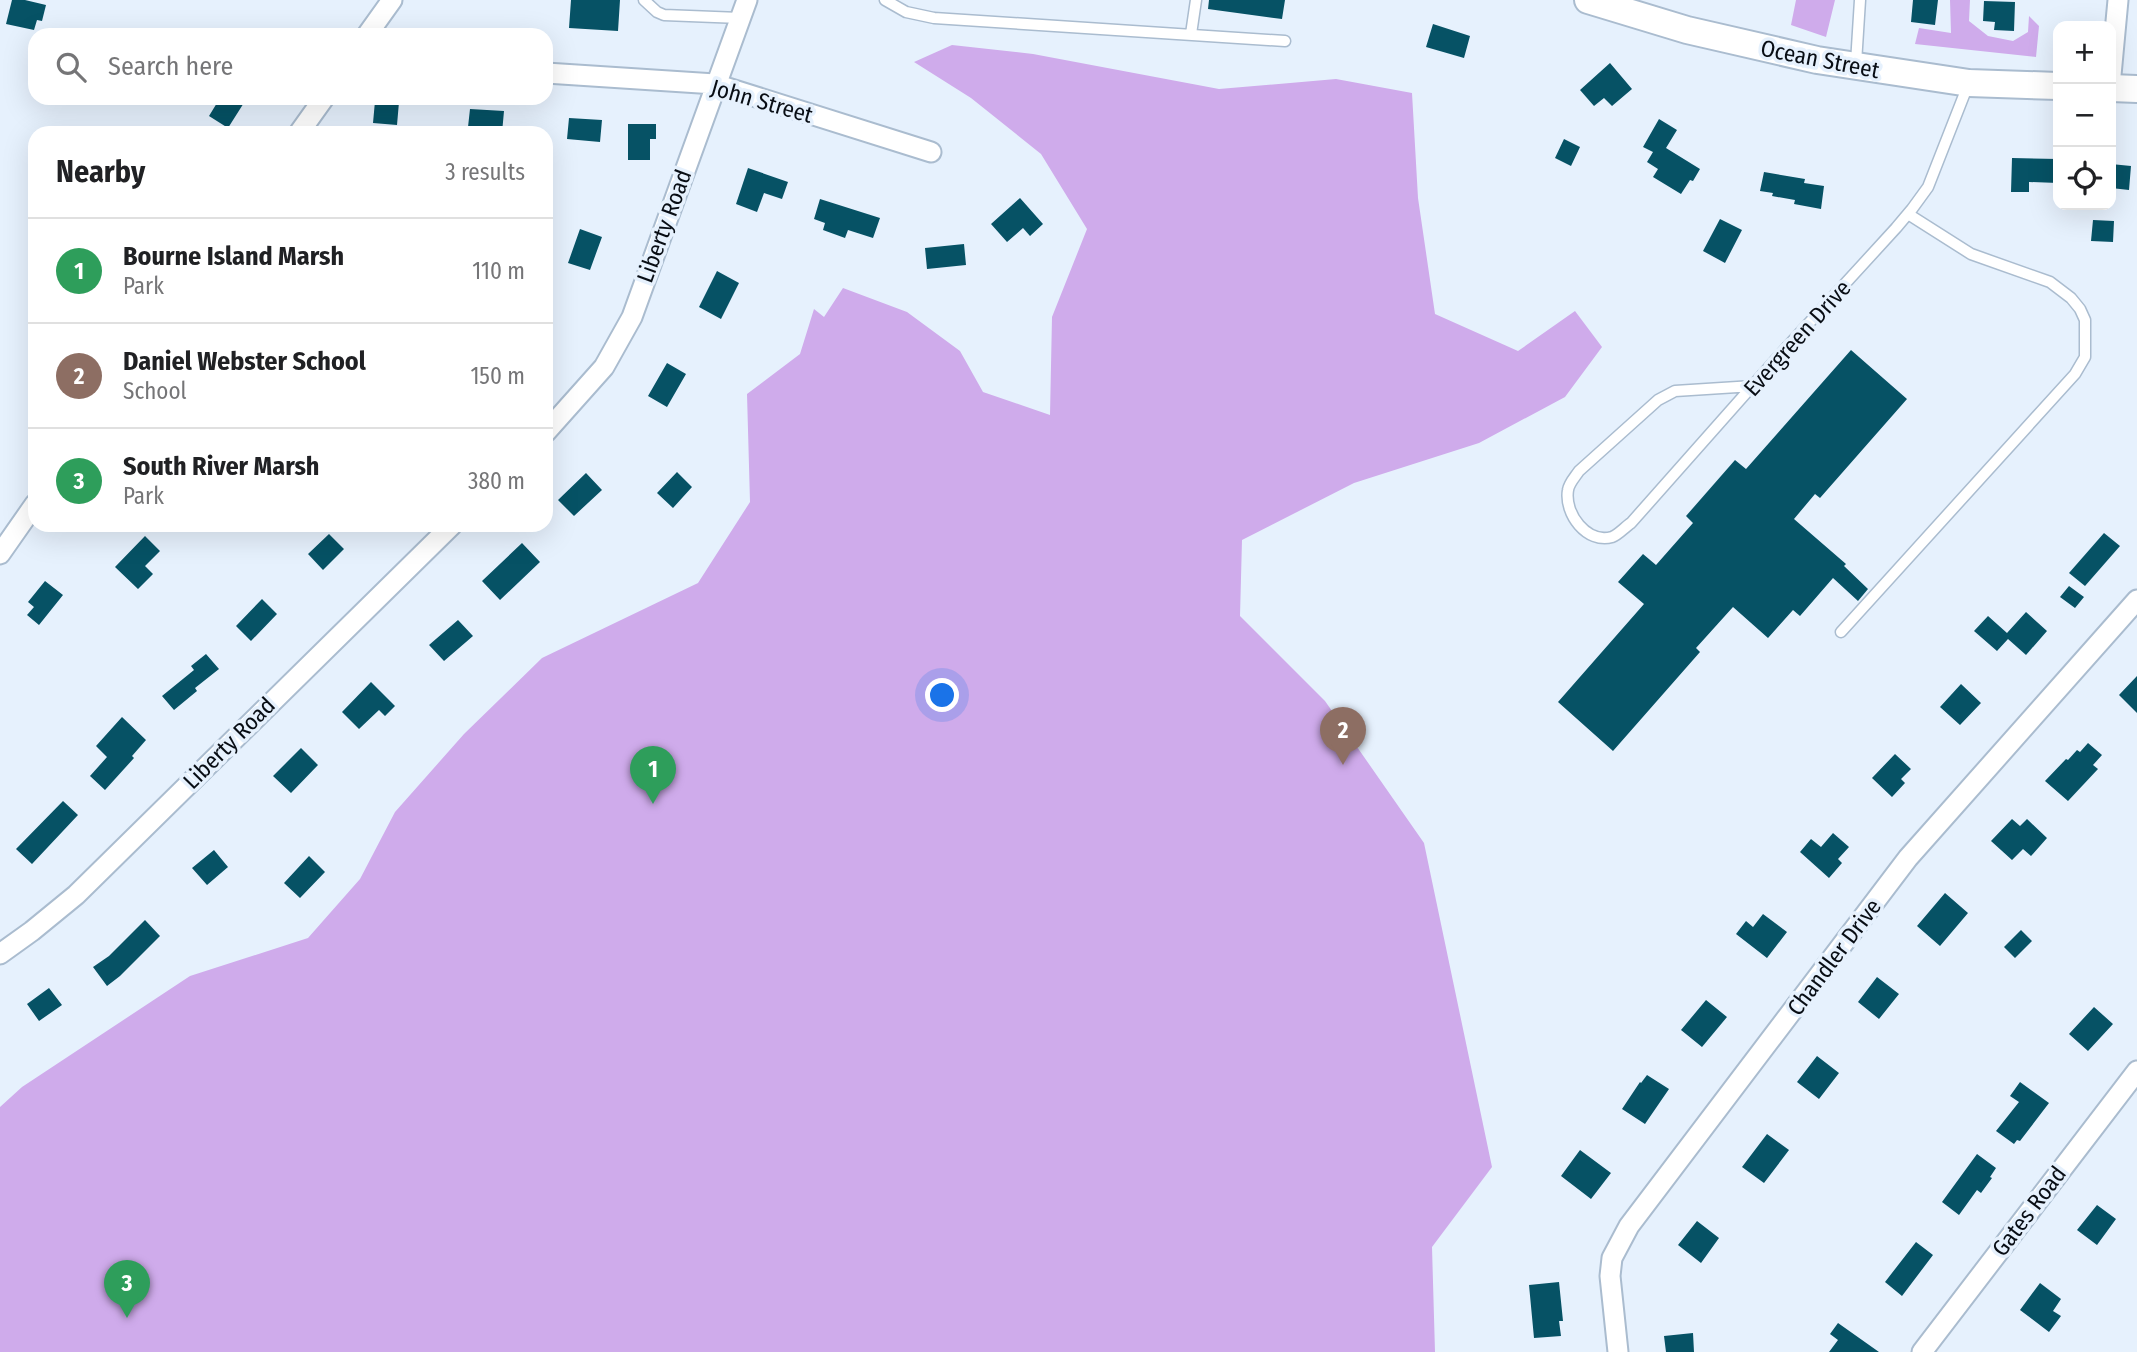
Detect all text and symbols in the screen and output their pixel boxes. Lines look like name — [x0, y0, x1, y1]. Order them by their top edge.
map controls — [2053, 21, 2116, 210]
button: + — [2053, 21, 2116, 84]
search box — [28, 28, 553, 105]
street label: Ocean Street — [1758, 34, 1882, 84]
icon: search — [52, 48, 90, 86]
text: Search here — [108, 51, 233, 82]
street label: John Street — [708, 73, 817, 129]
button: − — [2053, 84, 2116, 147]
button: locate — [2053, 147, 2116, 210]
text: Nearby — [56, 154, 145, 190]
text: 3 results — [445, 158, 525, 186]
street label: Liberty Road — [631, 166, 697, 286]
text: Bourne Island Marsh — [123, 241, 344, 272]
text: 1 — [74, 257, 84, 285]
text: 110 m — [472, 257, 525, 285]
text: Park — [123, 272, 164, 300]
street label: Evergreen Drive — [1738, 274, 1856, 402]
text: Daniel Webster School — [123, 346, 366, 377]
text: 2 — [74, 362, 84, 390]
text: 150 m — [470, 362, 525, 390]
text: School — [123, 377, 187, 405]
text: South River Marsh — [123, 451, 319, 482]
text: 3 — [74, 467, 84, 495]
text: 380 m — [468, 467, 525, 495]
text: Park — [123, 482, 164, 510]
your location — [925, 678, 959, 712]
street label: Liberty Road — [177, 691, 281, 795]
pin: 2 — [1320, 707, 1366, 765]
pin: 1 — [630, 746, 676, 804]
street label: Chandler Drive — [1781, 893, 1887, 1021]
street label: Gates Road — [1986, 1160, 2072, 1262]
pin: 3 — [104, 1260, 150, 1318]

